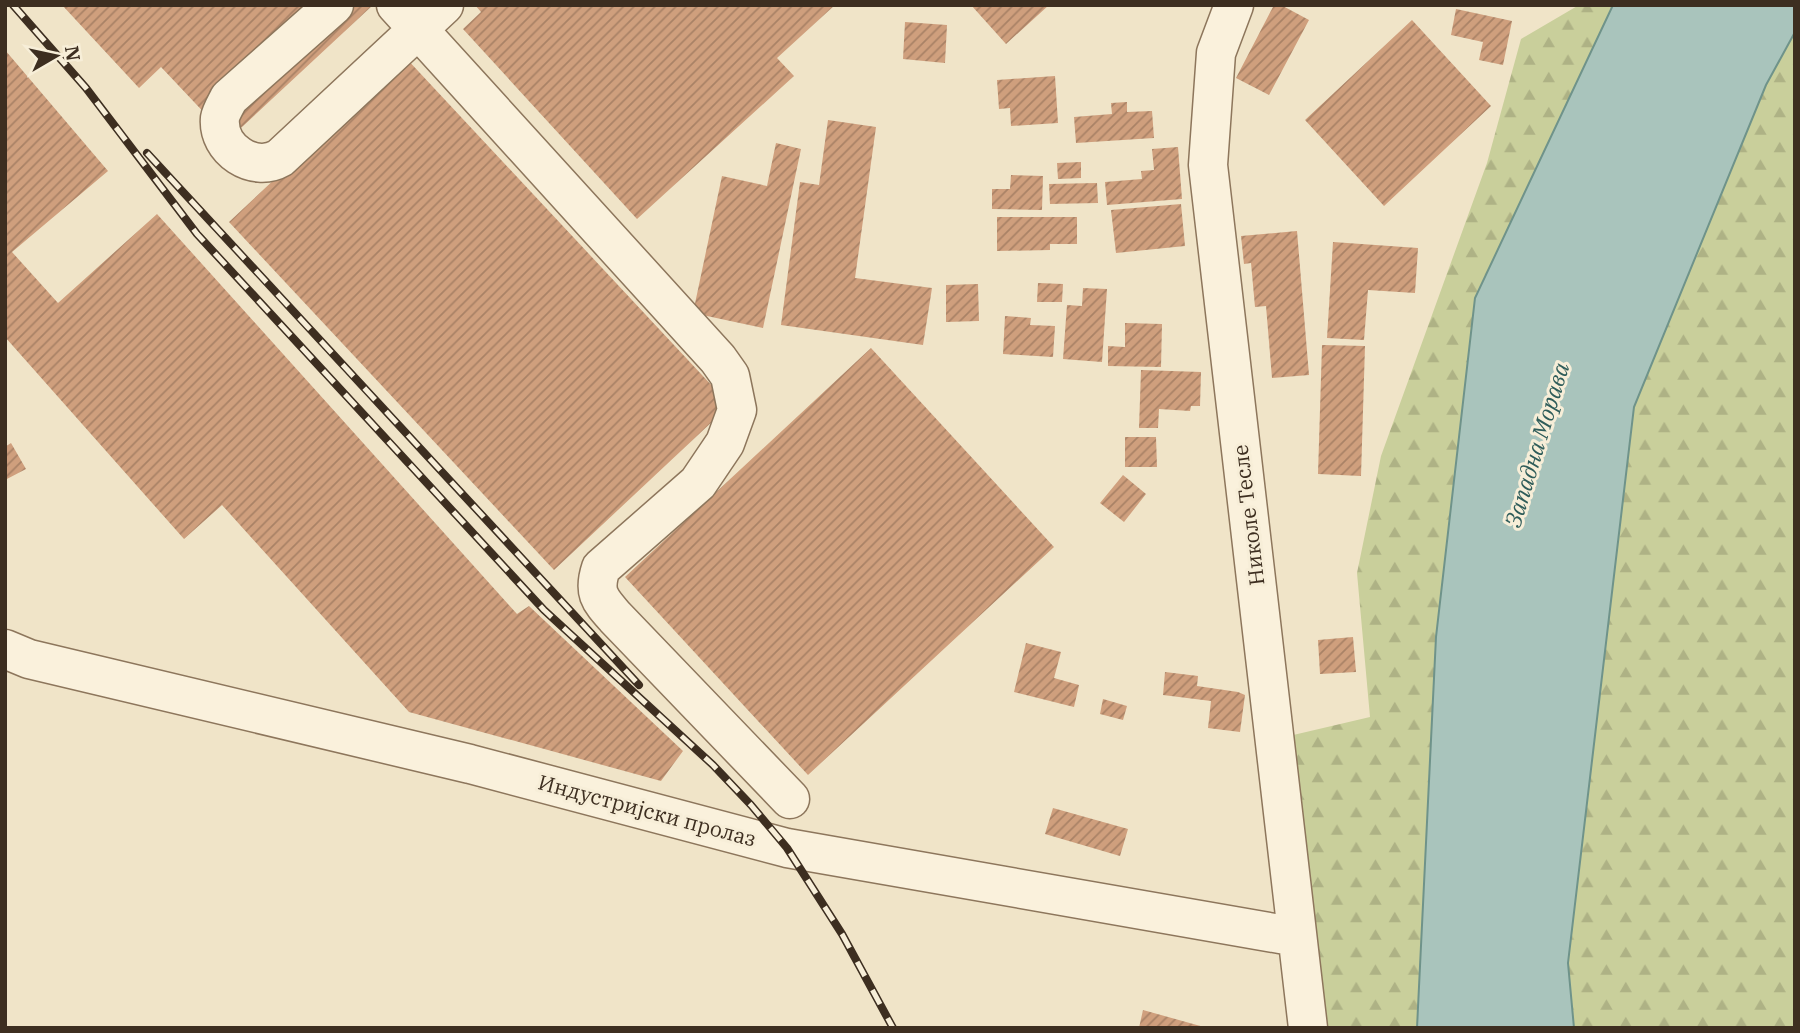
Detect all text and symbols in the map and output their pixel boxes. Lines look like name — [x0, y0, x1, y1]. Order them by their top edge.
north arrow — [21, 21, 91, 91]
text: N — [60, 44, 86, 63]
water label: Западна Морава — [1497, 358, 1576, 531]
street label: Николе Тесле — [1225, 443, 1271, 587]
street label: Индустријски пролаз — [535, 767, 759, 853]

